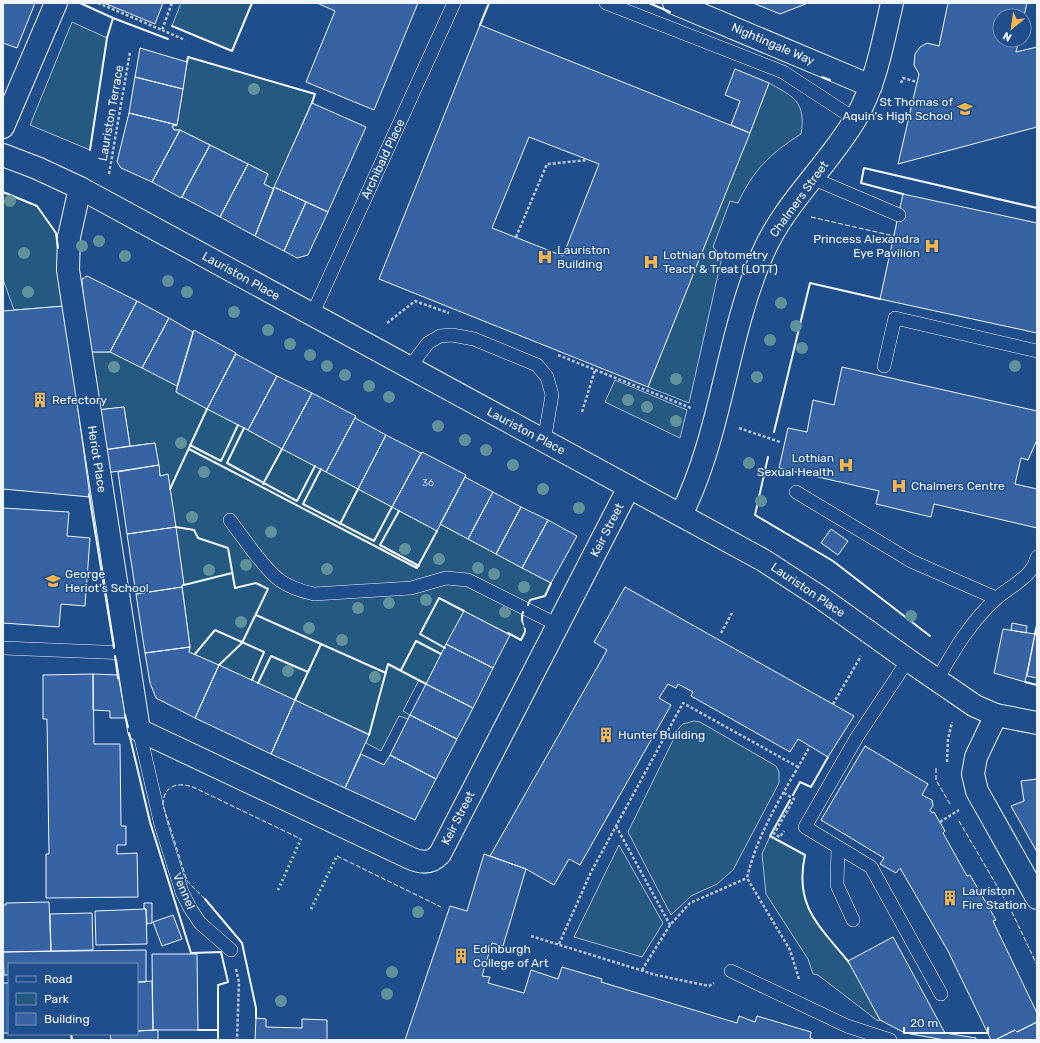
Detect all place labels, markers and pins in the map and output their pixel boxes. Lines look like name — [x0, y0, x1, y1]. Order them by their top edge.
place label: St Thomas of Aquin's High School — [842, 95, 953, 123]
school or university icon: St Thomas of Aquin's High School — [956, 100, 974, 118]
place label: Princess Alexandra Eye Pavilion — [813, 232, 920, 260]
hospital icon: Princess Alexandra Eye Pavilion — [923, 237, 941, 255]
place label: Lauriston Building — [557, 243, 610, 271]
hospital icon: Lauriston Building — [536, 248, 554, 266]
place label: Lothian Optometry Teach & Treat (LOTT) — [663, 248, 778, 276]
hospital icon: Lothian Optometry Teach & Treat (LOTT) — [642, 253, 660, 271]
building icon: Refectory — [31, 391, 49, 409]
place label: Refectory — [52, 393, 107, 407]
place label: Lothian Sexual Health — [757, 451, 834, 479]
hospital icon: Lothian Sexual Health — [837, 456, 855, 474]
hospital icon: Chalmers Centre — [890, 477, 908, 495]
place label: Chalmers Centre — [911, 479, 1005, 493]
place label: George Heriot's School — [65, 567, 149, 595]
school or university icon: George Heriot's School — [44, 572, 62, 590]
building icon: Hunter Building — [597, 726, 615, 744]
place label: Hunter Building — [618, 728, 705, 742]
place label: Lauriston Fire Station — [962, 884, 1027, 912]
building icon: Lauriston Fire Station — [941, 889, 959, 907]
place label: Edinburgh College of Art — [473, 942, 549, 970]
building icon: Edinburgh College of Art — [452, 947, 470, 965]

